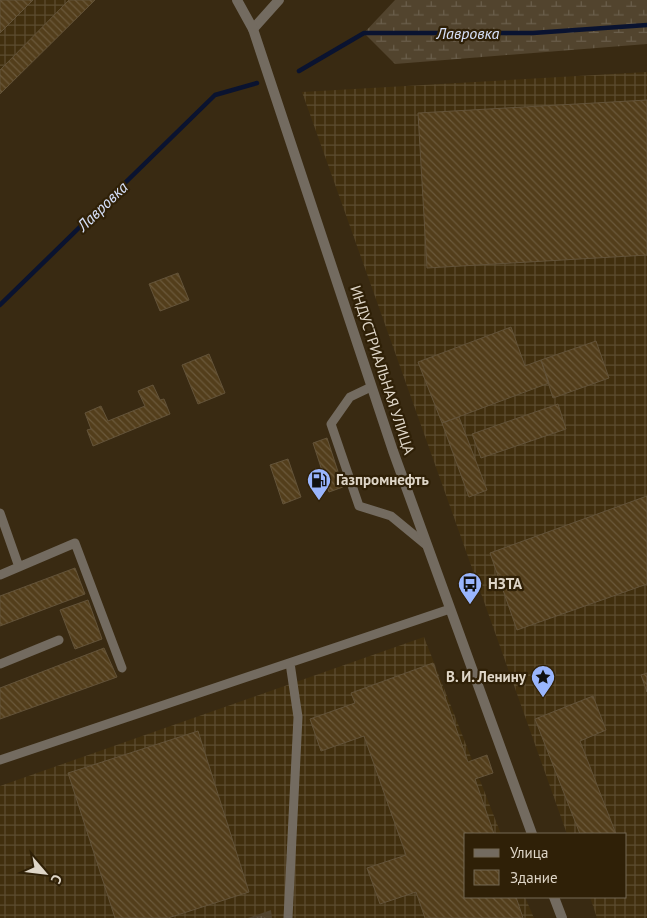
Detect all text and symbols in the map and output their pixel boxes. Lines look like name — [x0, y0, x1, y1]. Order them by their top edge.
water label: Лавровка — [436, 23, 500, 43]
water label: Лавровка — [72, 177, 132, 236]
street label: ИНДУСТРИАЛЬНАЯ УЛИЦА — [346, 283, 419, 457]
fuel station icon: Газпромнефть — [306, 467, 332, 501]
place label: Газпромнефть — [336, 470, 429, 489]
bus stop icon: НЗТА — [457, 571, 483, 605]
place label: НЗТА — [488, 574, 523, 593]
place icon: В. И. Ленину — [530, 664, 556, 698]
place label: В. И. Ленину — [446, 667, 527, 686]
legend — [464, 833, 627, 898]
text: Улица — [510, 843, 548, 862]
north arrow — [20, 848, 70, 898]
text: Здание — [510, 868, 558, 887]
text: С — [47, 871, 66, 887]

